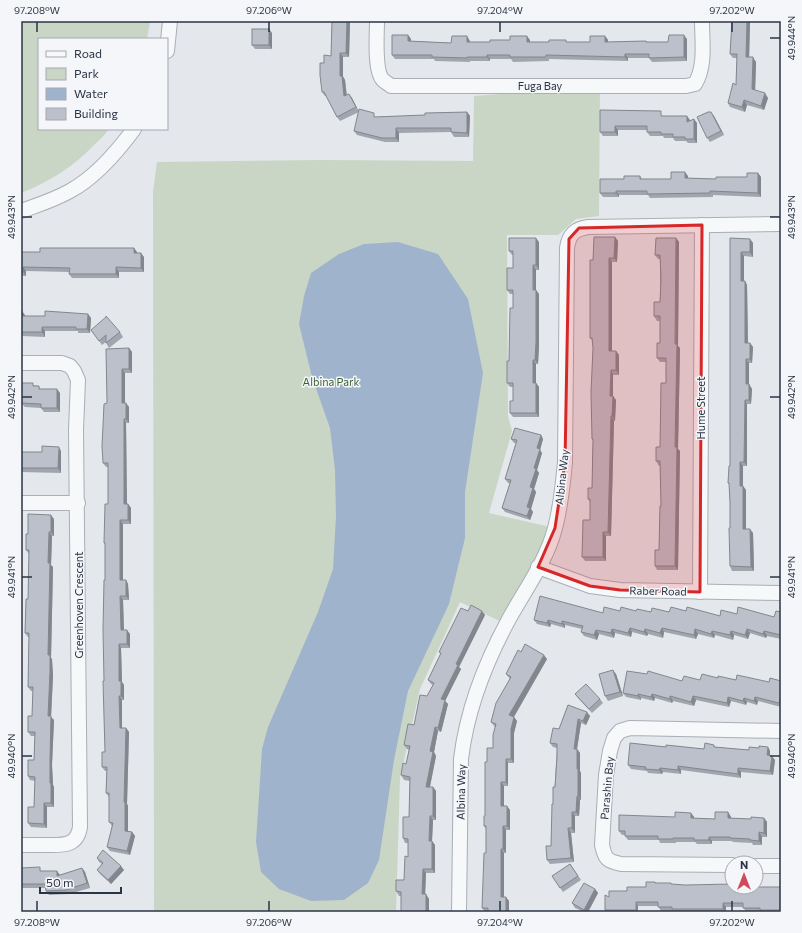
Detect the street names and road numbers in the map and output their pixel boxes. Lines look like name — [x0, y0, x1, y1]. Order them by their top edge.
street label: Fuga Bay — [518, 79, 563, 92]
street label: Hume Street — [694, 376, 707, 440]
street label: Albina Way — [552, 448, 571, 505]
street label: Greenhoven Crescent — [72, 551, 85, 659]
street label: Raber Road — [629, 583, 687, 598]
street label: Parashin Bay — [597, 755, 616, 820]
street label: Albina Way — [454, 764, 467, 820]

